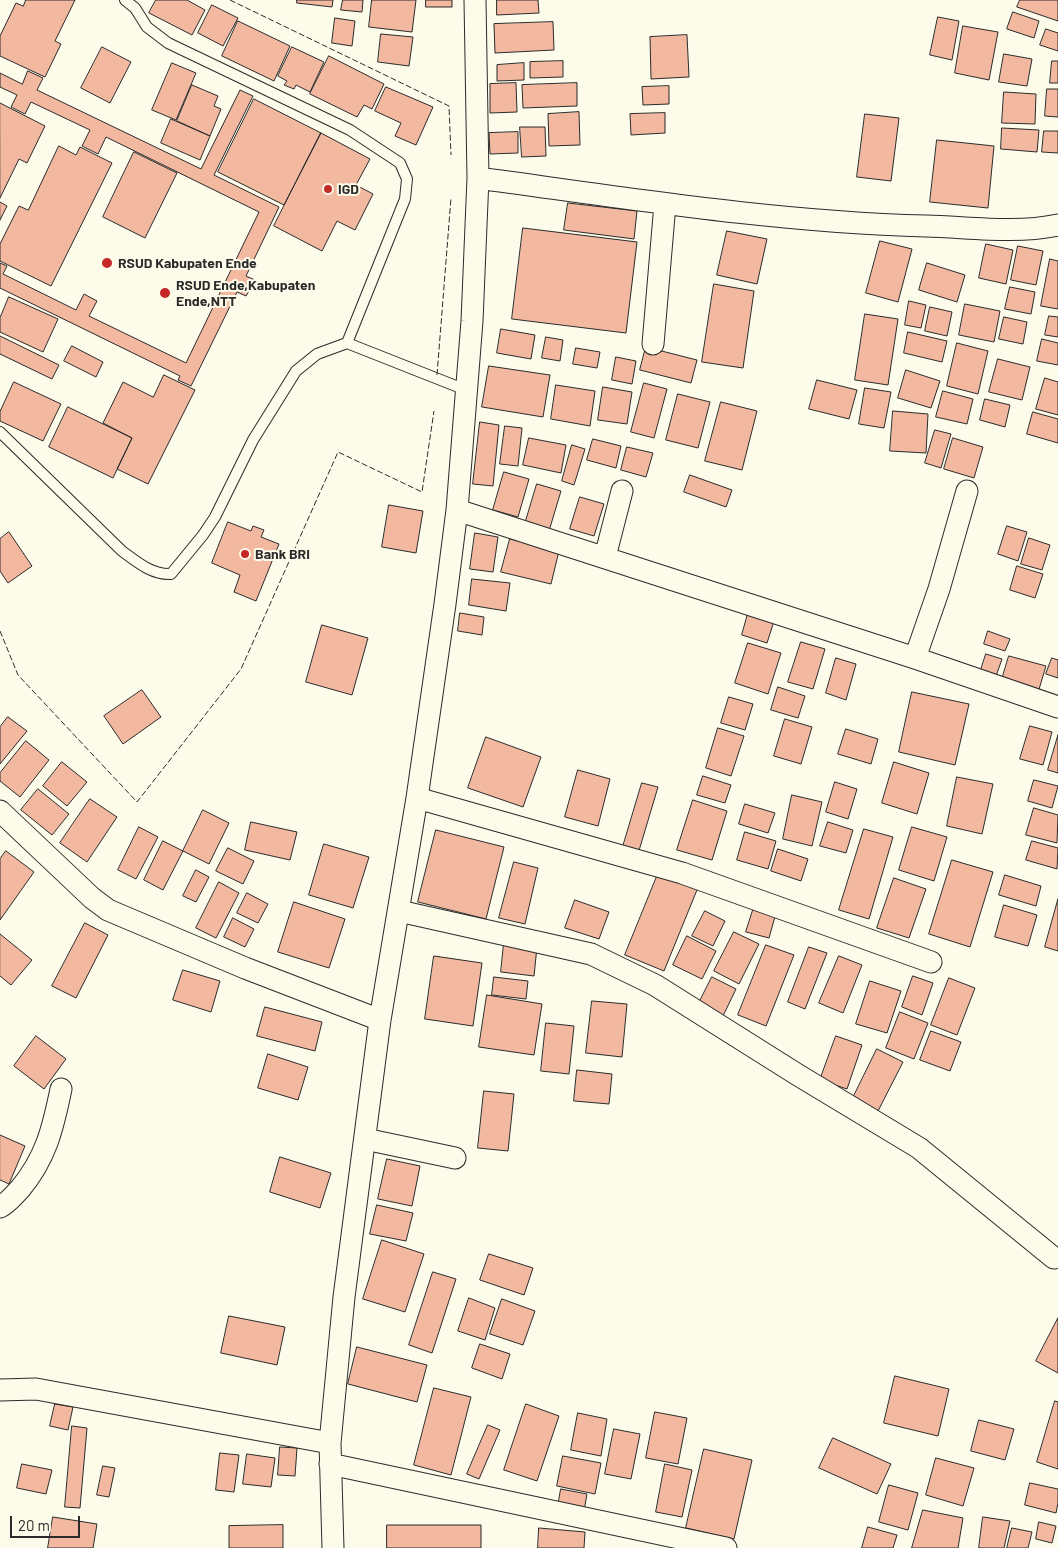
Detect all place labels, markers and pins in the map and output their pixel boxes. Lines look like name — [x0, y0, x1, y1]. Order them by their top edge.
place label: IGD — [338, 181, 359, 197]
marker: IGD — [322, 183, 334, 195]
place label: RSUD Kabupaten Ende — [118, 255, 257, 271]
marker: RSUD Kabupaten Ende — [100, 256, 114, 270]
place label: RSUD Ende,Kabupaten Ende,NTT — [176, 277, 315, 310]
marker: RSUD Ende,Kabupaten Ende,NTT — [158, 286, 172, 300]
place label: Bank BRI — [255, 546, 310, 562]
marker: Bank BRI — [239, 548, 251, 560]

